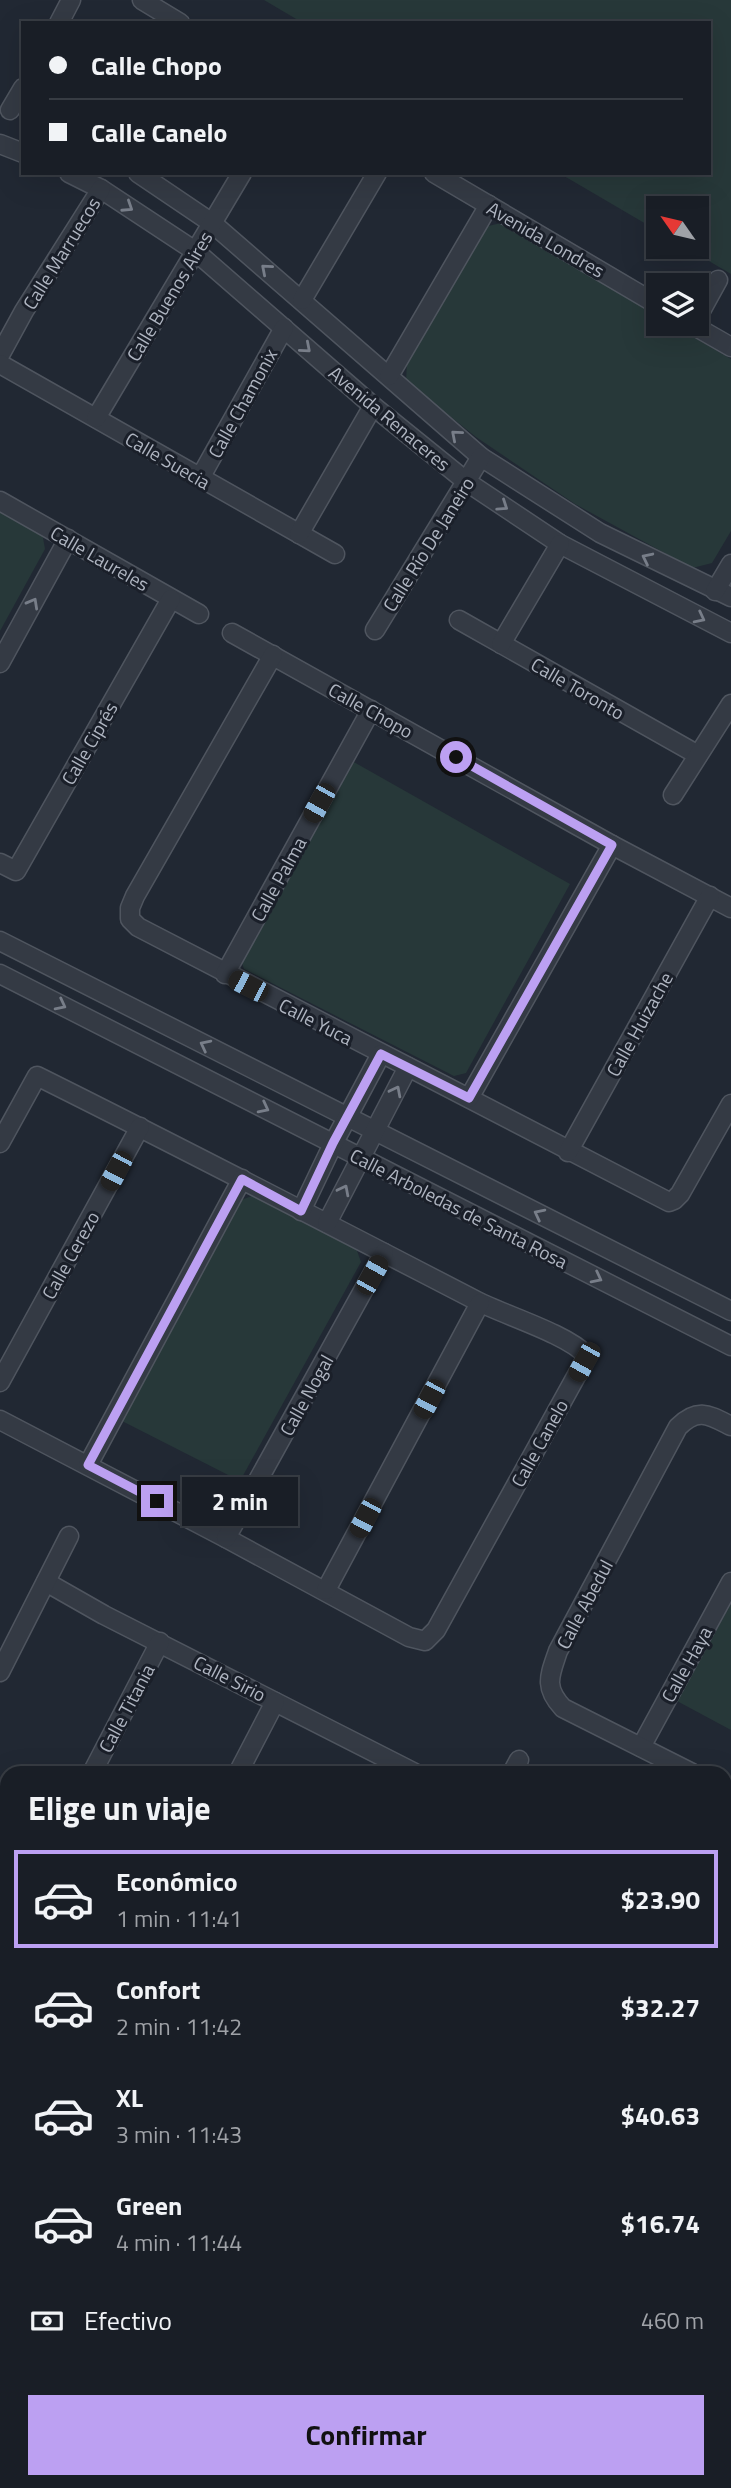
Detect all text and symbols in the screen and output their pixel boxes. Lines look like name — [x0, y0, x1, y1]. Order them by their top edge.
text: Calle Chopo — [91, 46, 222, 85]
text: Calle Canelo — [91, 113, 227, 152]
street label: Calle Marruecos — [15, 191, 107, 315]
street label: Avenida Londres — [482, 194, 610, 285]
north arrow — [646, 196, 709, 259]
map controls — [646, 196, 709, 336]
one-way arrow — [120, 199, 133, 212]
street label: Calle Buenos Aires — [119, 225, 219, 367]
one-way arrow — [262, 265, 275, 277]
button: layers — [646, 273, 709, 336]
one-way arrow — [298, 340, 311, 352]
street label: Calle Chamonix — [200, 343, 284, 463]
street label: Avenida Renaceres — [323, 358, 457, 478]
street label: Calle Suecia — [120, 424, 217, 496]
one-way arrow — [451, 431, 464, 443]
street label: Calle Río De Janeiro — [375, 471, 481, 617]
one-way arrow — [495, 497, 508, 510]
street label: Calle Laureles — [45, 518, 155, 598]
one-way arrow — [642, 552, 654, 566]
one-way arrow — [25, 598, 38, 611]
one-way arrow — [693, 610, 705, 623]
street label: Calle Toronto — [526, 649, 630, 727]
street label: Calle Chopo — [323, 675, 419, 745]
street label: Calle Ciprés — [54, 696, 125, 790]
route start — [440, 741, 472, 773]
car — [300, 780, 339, 826]
street label: Calle Palma — [243, 831, 313, 927]
street label: Calle Huizache — [598, 966, 680, 1082]
car — [225, 967, 272, 1005]
street label: Calle Yuca — [274, 990, 358, 1052]
one-way arrow — [54, 996, 66, 1010]
one-way arrow — [199, 1040, 212, 1054]
one-way arrow — [388, 1086, 401, 1098]
one-way arrow — [257, 1100, 269, 1113]
street label: Calle Arboledas de Santa Rosa — [345, 1140, 573, 1276]
car — [97, 1148, 136, 1194]
one-way arrow — [335, 1185, 349, 1198]
street label: Calle Cerezo — [34, 1206, 106, 1304]
one-way arrow — [534, 1208, 546, 1222]
car — [353, 1252, 392, 1298]
one-way arrow — [590, 1270, 602, 1284]
car — [565, 1339, 604, 1385]
street label: Calle Nogal — [272, 1349, 340, 1441]
car — [410, 1376, 449, 1422]
street label: Calle Canelo — [503, 1394, 575, 1492]
callout: 2 min — [182, 1476, 297, 1526]
text: 2 min — [212, 1484, 268, 1519]
route end — [141, 1485, 173, 1517]
car — [346, 1495, 385, 1541]
street label: Calle Abedul — [548, 1554, 620, 1654]
street label: Calle Haya — [653, 1620, 719, 1707]
street label: Calle Sirio — [189, 1647, 271, 1709]
street label: Calle Titania — [91, 1658, 162, 1757]
text: Elige un viaje — [28, 1784, 211, 1832]
text: Económico — [116, 1862, 238, 1901]
icon: car — [32, 1868, 95, 1931]
text: $23.90 — [621, 1880, 700, 1919]
text: 1 min · 11:41 — [116, 1901, 242, 1936]
text: Confort — [116, 1970, 200, 2009]
icon: car — [32, 1976, 95, 2039]
text: $32.27 — [621, 1988, 700, 2027]
text: 2 min · 11:42 — [116, 2009, 242, 2044]
text: XL — [116, 2078, 143, 2117]
icon: car — [32, 2084, 95, 2147]
text: $40.63 — [621, 2096, 700, 2135]
text: 3 min · 11:43 — [116, 2117, 242, 2152]
text: Green — [116, 2186, 182, 2225]
icon: car — [32, 2192, 95, 2255]
text: $16.74 — [621, 2204, 700, 2243]
text: 4 min · 11:44 — [116, 2225, 242, 2260]
text: Efectivo — [84, 2301, 172, 2340]
icon: cash — [28, 2302, 66, 2340]
text: 460 m — [641, 2303, 704, 2338]
button: Confirmar — [28, 2395, 704, 2475]

